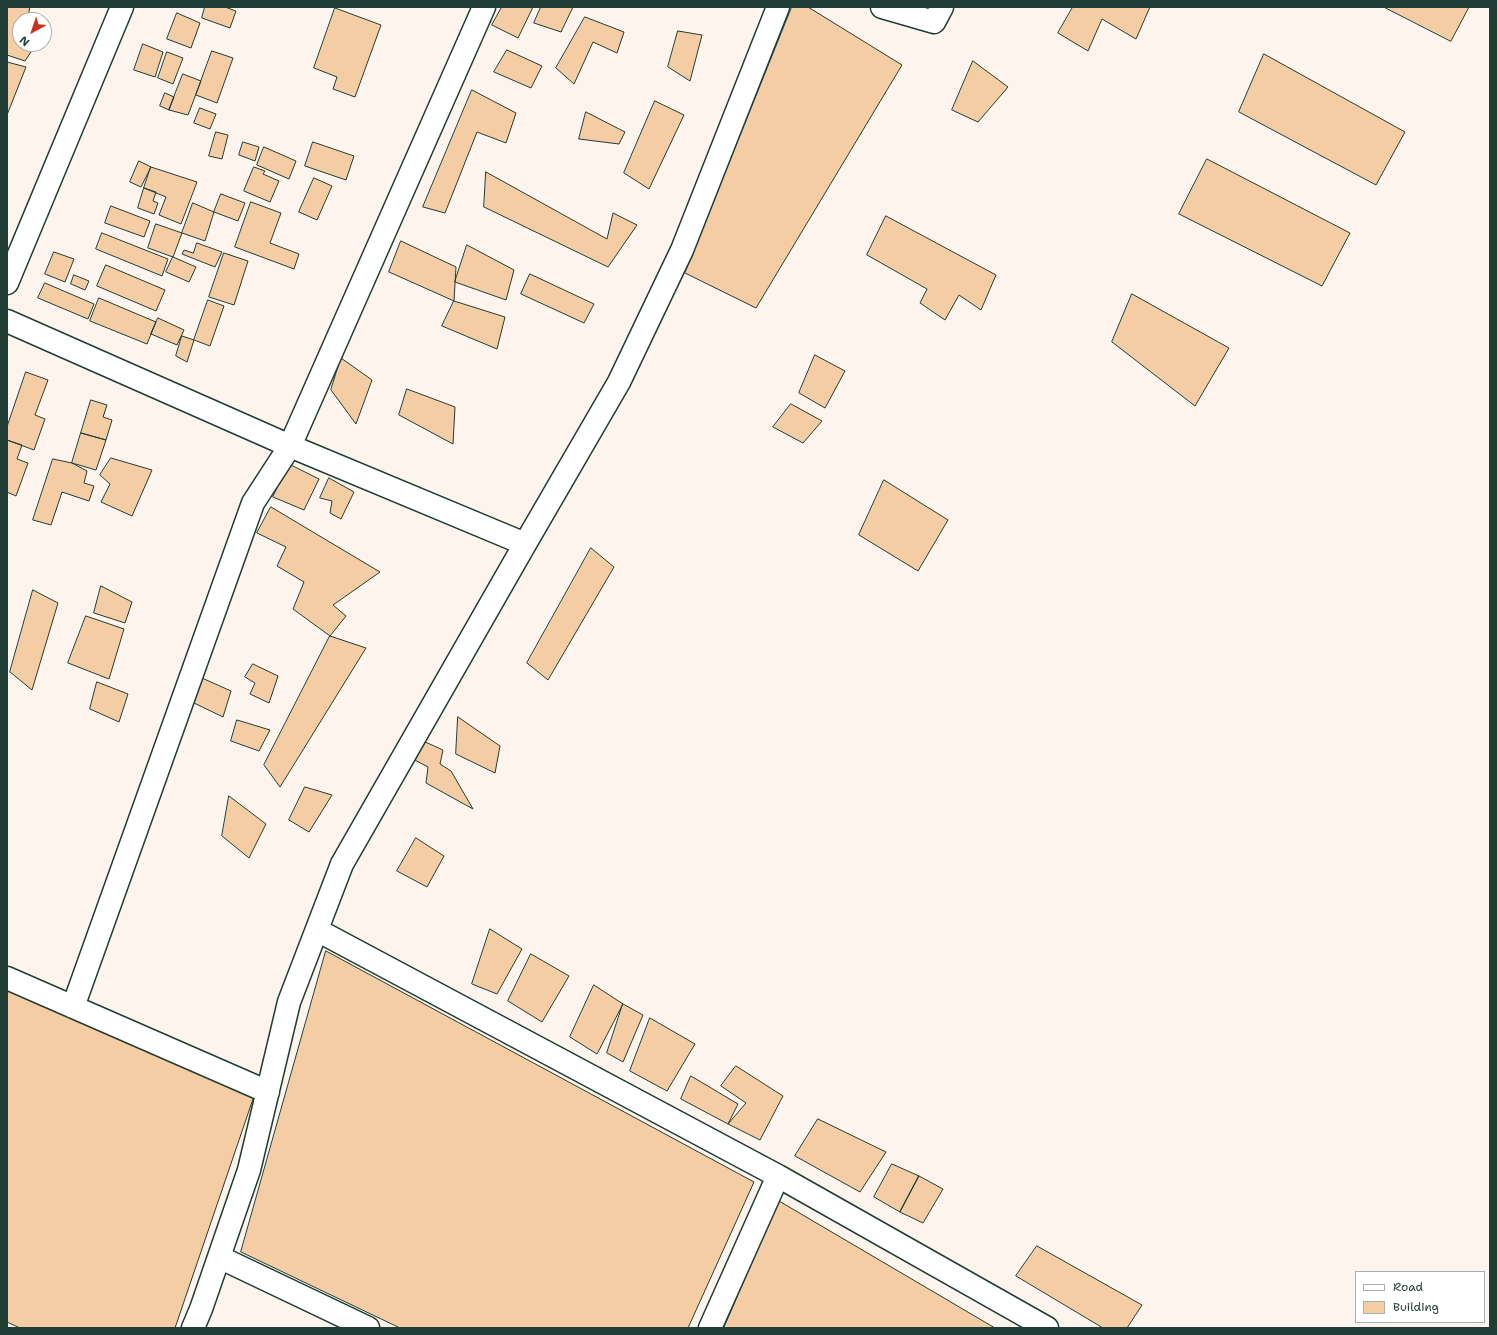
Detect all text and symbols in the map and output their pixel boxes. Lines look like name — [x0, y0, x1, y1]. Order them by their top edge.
north arrow — [12, 12, 52, 52]
text: N — [16, 32, 33, 49]
legend — [1355, 1271, 1485, 1323]
text: Road — [1393, 1279, 1423, 1295]
text: Building — [1393, 1299, 1439, 1315]

